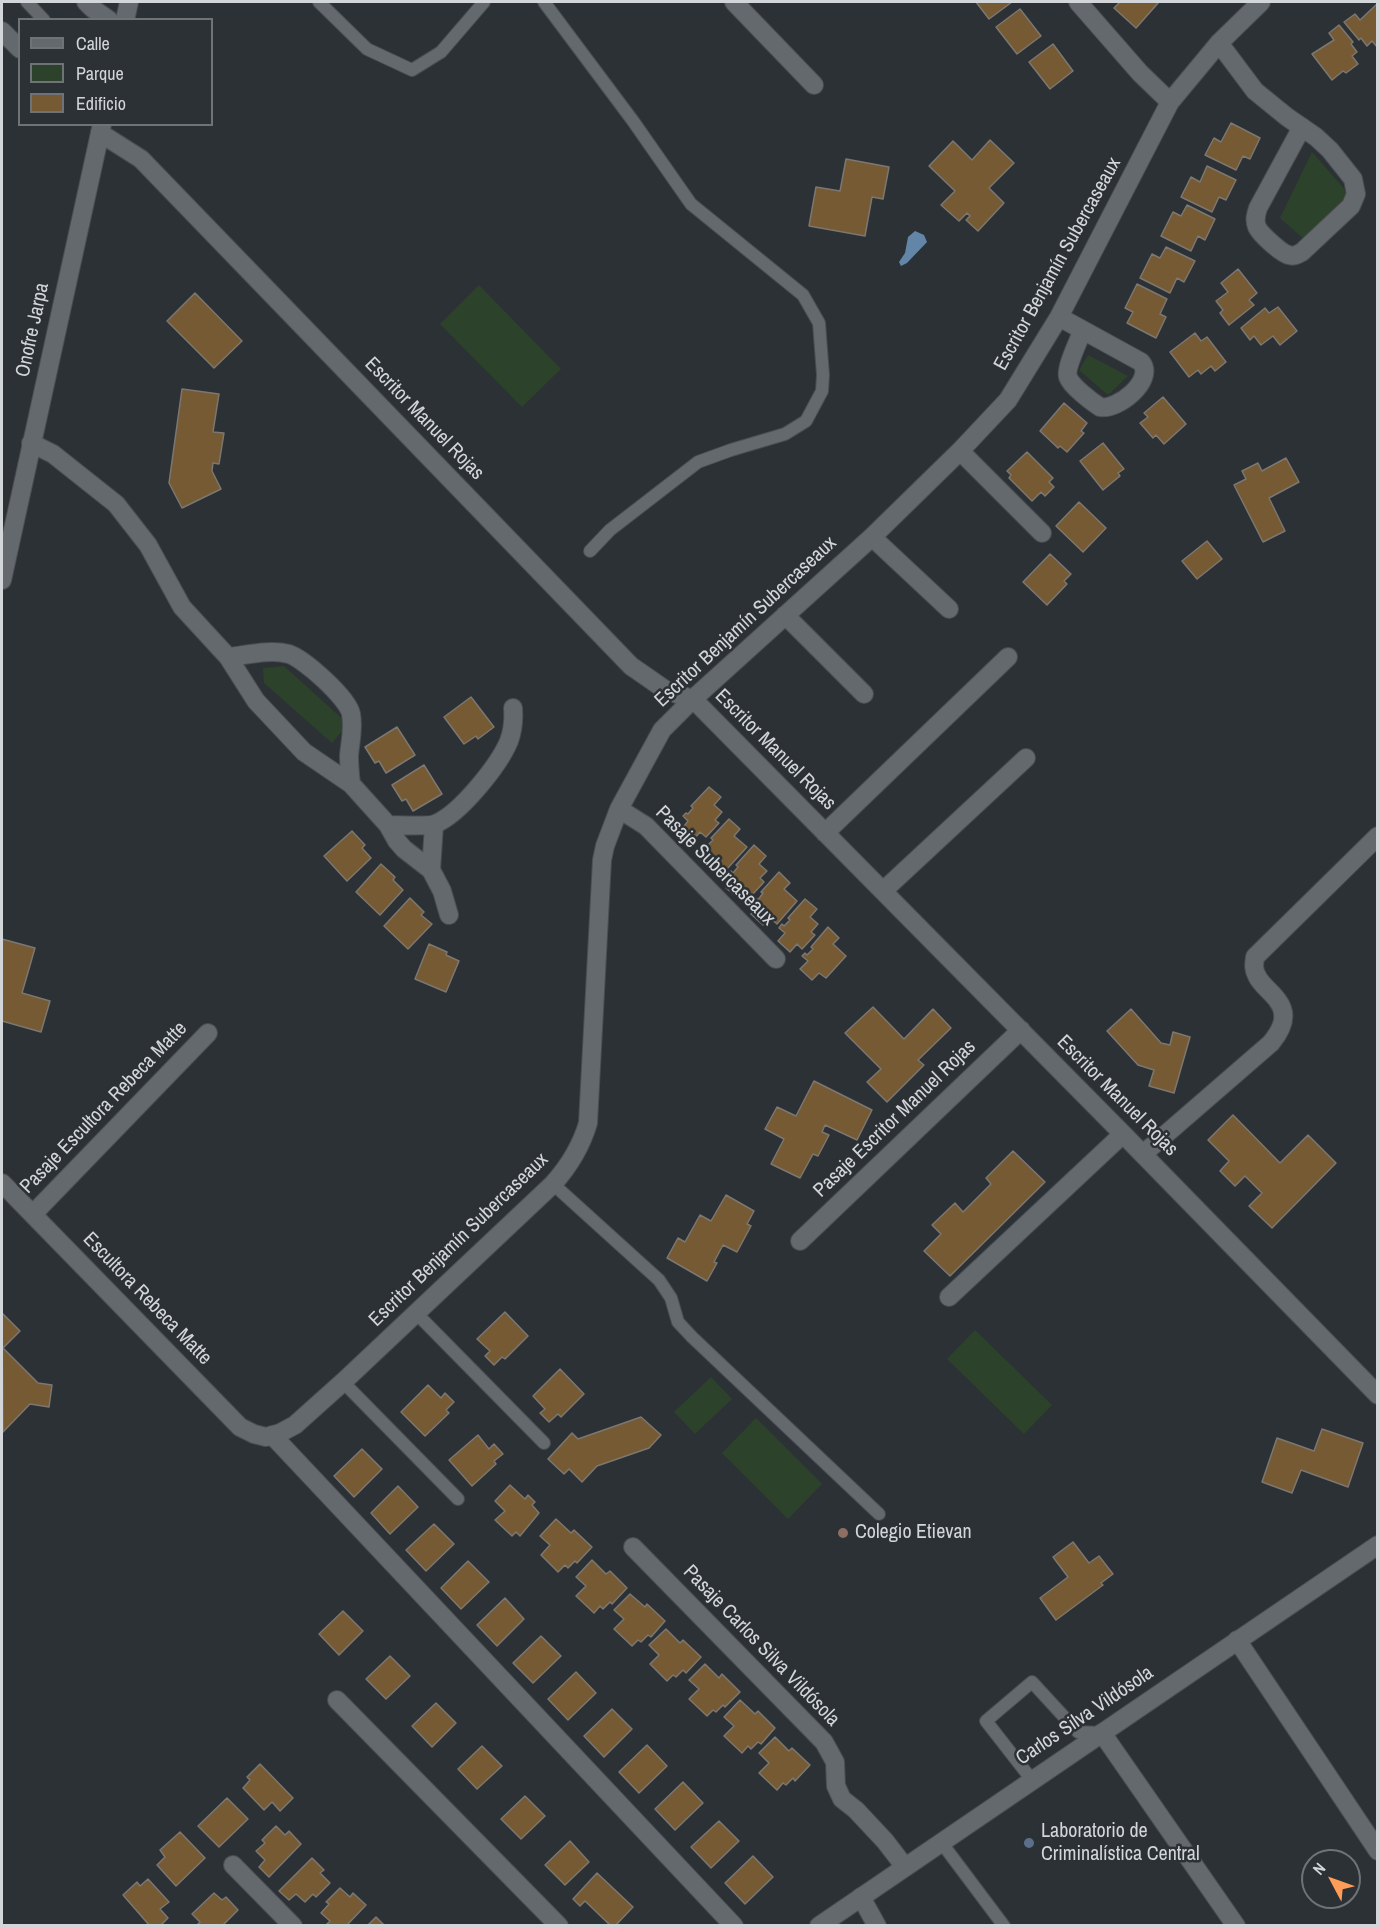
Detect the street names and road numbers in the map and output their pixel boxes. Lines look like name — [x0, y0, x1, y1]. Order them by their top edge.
street label: Escritor Benjamín Subercaseaux — [989, 153, 1127, 375]
street label: Onofre Jarpa — [11, 281, 55, 379]
street label: Escritor Manuel Rojas — [359, 353, 489, 485]
street label: Escritor Benjamín Subercaseaux — [650, 531, 842, 713]
street label: Escritor Manuel Rojas — [709, 684, 841, 816]
street label: Pasaje Subercaseaux — [650, 801, 780, 931]
street label: Pasaje Escultora Rebeca Matte — [16, 1017, 192, 1199]
street label: Escritor Manuel Rojas — [1051, 1030, 1183, 1162]
street label: Pasaje Escritor Manuel Rojas — [809, 1035, 981, 1203]
street label: Escritor Benjamín Subercaseaux — [364, 1148, 554, 1332]
street label: Escultora Rebeca Matte — [78, 1228, 216, 1370]
street label: Pasaje Carlos Silva Vildósola — [678, 1560, 844, 1732]
street label: Carlos Silva Vildósola — [1012, 1661, 1158, 1771]

